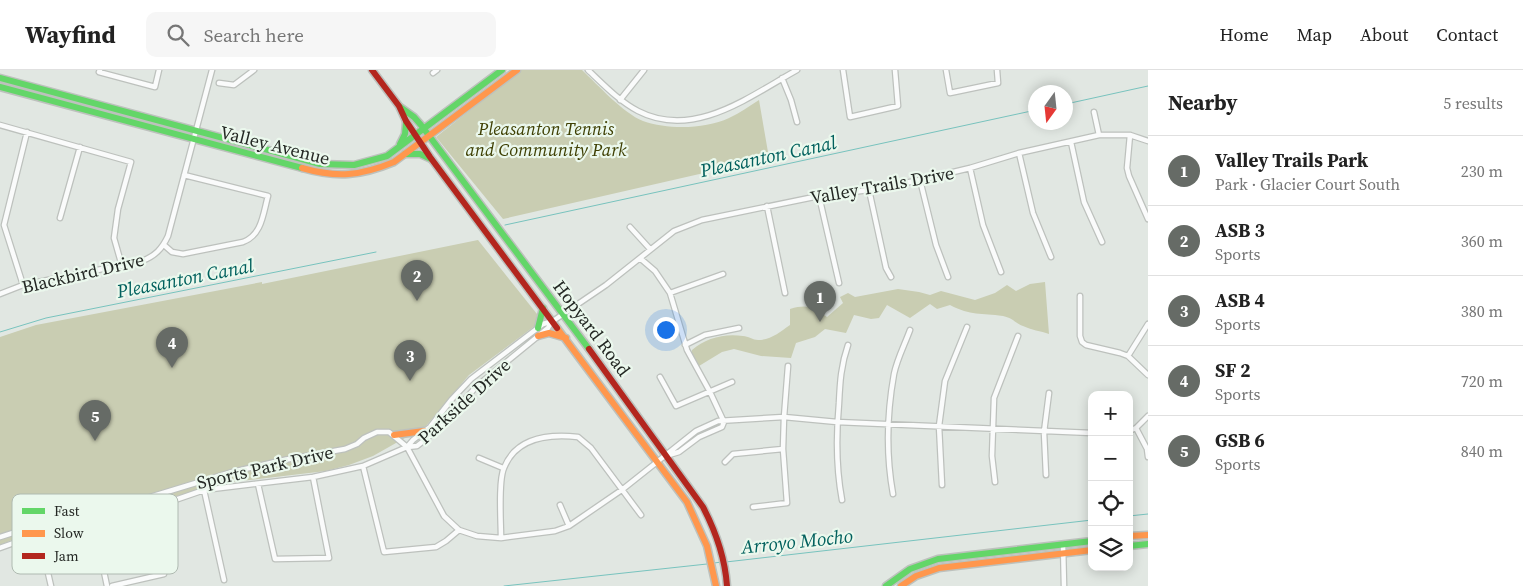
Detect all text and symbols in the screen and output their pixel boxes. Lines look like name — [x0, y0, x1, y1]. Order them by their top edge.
search box — [146, 12, 496, 57]
text: Wayfind — [25, 18, 116, 51]
icon: search — [164, 21, 192, 49]
text: Search here — [204, 22, 304, 48]
text: Home — [1220, 22, 1269, 47]
text: Map — [1297, 22, 1332, 47]
text: About — [1360, 22, 1408, 47]
text: Contact — [1436, 22, 1498, 47]
north arrow — [1028, 85, 1073, 130]
text: Nearby — [1168, 88, 1238, 117]
text: 5 results — [1443, 92, 1503, 114]
park label: Pleasanton Tennis and Community Park — [465, 116, 627, 162]
street label: Valley Avenue — [218, 119, 332, 171]
water label: Pleasanton Canal — [697, 129, 839, 183]
text: Valley Trails Park — [1215, 147, 1368, 173]
street label: Valley Trails Drive — [808, 160, 956, 210]
text: 1 — [1180, 160, 1188, 182]
text: 230 m — [1461, 160, 1503, 182]
text: Park · Glacier Court South — [1215, 173, 1400, 195]
text: ASB 3 — [1215, 217, 1265, 243]
text: 2 — [1180, 230, 1188, 252]
text: 360 m — [1461, 230, 1503, 252]
text: Sports — [1215, 243, 1260, 265]
street label: Blackbird Drive — [19, 247, 147, 299]
water label: Pleasanton Canal — [114, 252, 256, 304]
pin: 2 — [401, 260, 433, 301]
street label: Hopyard Road — [548, 275, 636, 381]
pin: 1 — [804, 281, 836, 322]
text: ASB 4 — [1215, 287, 1265, 313]
text: 3 — [1180, 300, 1188, 322]
text: 380 m — [1461, 300, 1503, 322]
text: Sports — [1215, 313, 1260, 335]
your location — [653, 317, 679, 343]
pin: 4 — [156, 327, 188, 368]
pin: 3 — [394, 340, 426, 381]
street label: Parkside Drive — [412, 353, 516, 449]
text: SF 2 — [1215, 357, 1251, 383]
text: 4 — [1180, 370, 1188, 392]
text: 720 m — [1461, 370, 1503, 392]
text: Sports — [1215, 383, 1260, 405]
map controls — [1088, 391, 1133, 571]
button: + — [1088, 391, 1133, 436]
pin: 5 — [79, 400, 111, 441]
text: GSB 6 — [1215, 427, 1265, 453]
button: − — [1088, 436, 1133, 481]
street label: Sports Park Drive — [194, 439, 336, 495]
text: 5 — [1180, 440, 1188, 462]
text: 840 m — [1461, 440, 1503, 462]
text: Sports — [1215, 453, 1260, 475]
button: locate — [1088, 481, 1133, 526]
legend — [12, 494, 178, 574]
text: Fast — [54, 501, 80, 521]
water label: Arroyo Mocho — [739, 522, 854, 560]
text: Slow — [54, 523, 84, 543]
button: layers — [1088, 526, 1133, 571]
text: Jam — [53, 546, 79, 566]

